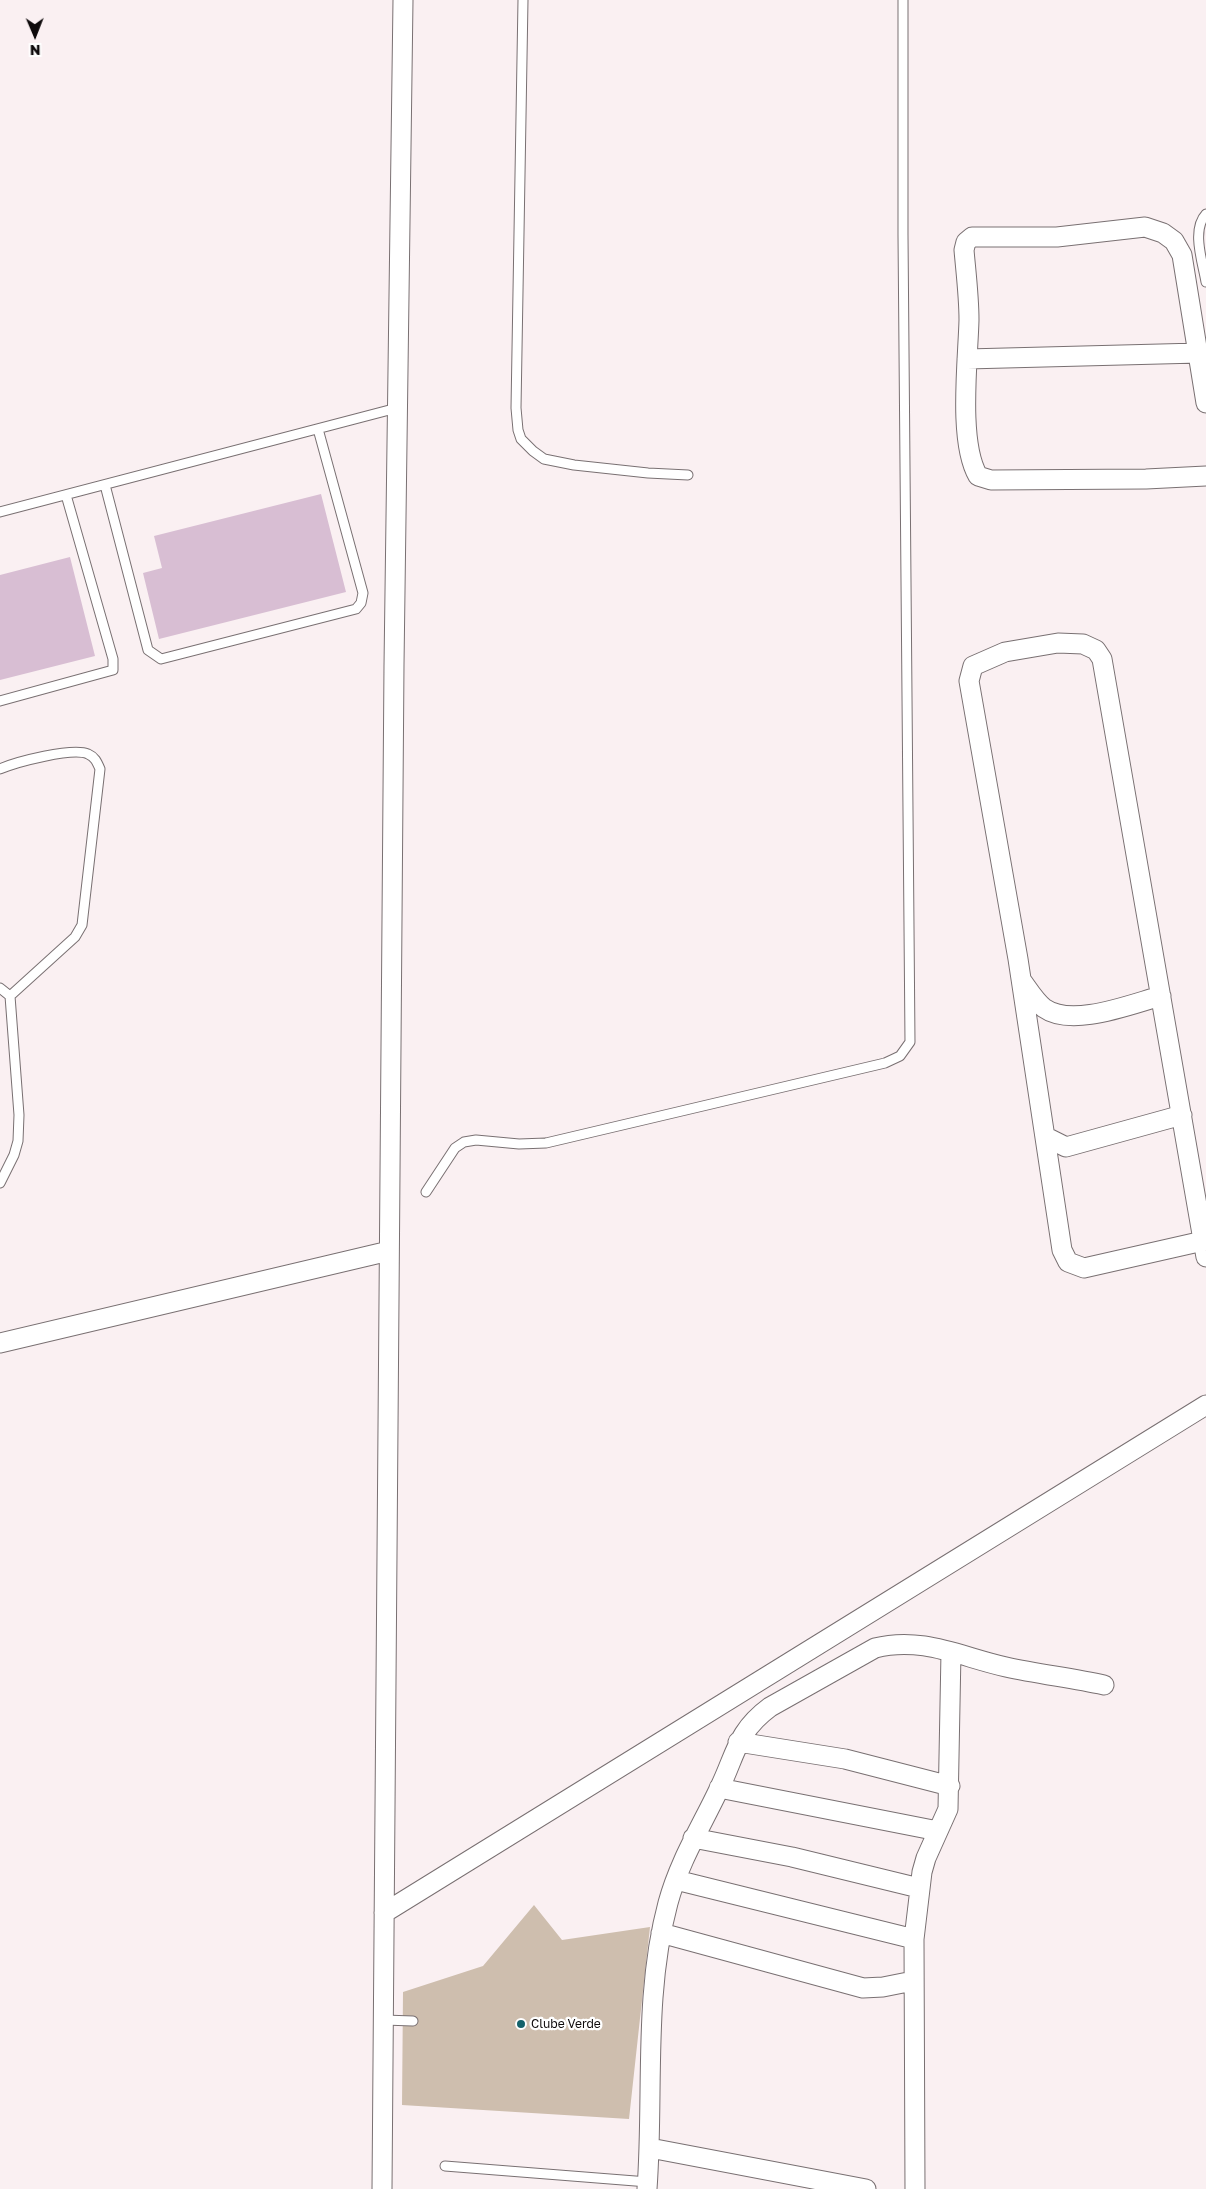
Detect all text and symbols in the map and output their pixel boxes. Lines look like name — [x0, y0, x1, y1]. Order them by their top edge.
north arrow — [10, 10, 60, 60]
text: N — [30, 42, 41, 59]
place label: Clube Verde — [531, 2017, 601, 2031]
marker: Clube Verde — [515, 2018, 527, 2030]

